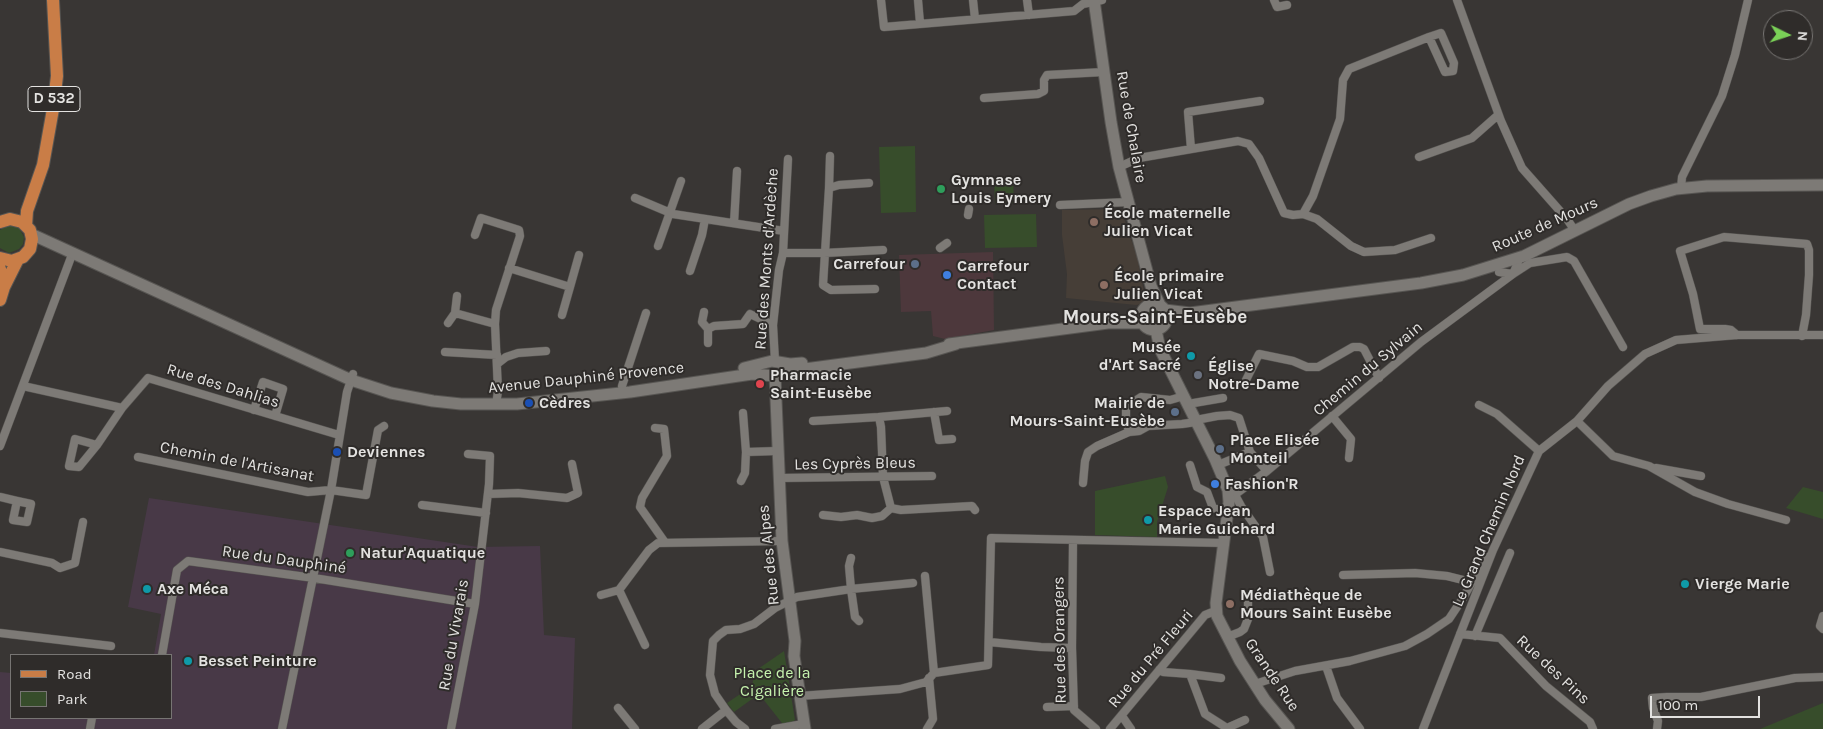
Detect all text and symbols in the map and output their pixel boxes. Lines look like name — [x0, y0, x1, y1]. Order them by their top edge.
north arrow — [1763, 10, 1813, 60]
text: N — [1794, 30, 1811, 42]
street label: Rue de Chalaire — [1112, 70, 1150, 184]
road number: D 532 — [28, 86, 80, 112]
street label: Rue des Monts d'Ardèche — [751, 168, 783, 350]
place label: Gymnase Louis Eymery — [951, 170, 1051, 208]
marker: Gymnase Louis Eymery — [935, 183, 947, 195]
street label: Route de Mours — [1489, 193, 1601, 257]
place label: École maternelle Julien Vicat — [1104, 203, 1231, 241]
marker: École maternelle Julien Vicat — [1088, 216, 1100, 228]
place label: Carrefour — [833, 254, 905, 274]
place label: Carrefour Contact — [957, 256, 1029, 294]
marker: Carrefour — [909, 258, 921, 270]
place label: École primaire Julien Vicat — [1114, 266, 1224, 304]
marker: Carrefour Contact — [941, 269, 953, 281]
marker: École primaire Julien Vicat — [1098, 279, 1110, 291]
district label: Mours-Saint-Eusèbe — [1063, 307, 1247, 329]
street label: Chemin du Sylvain — [1309, 318, 1427, 420]
place label: Musée d'Art Sacré — [1099, 337, 1181, 375]
marker: Musée d'Art Sacré — [1185, 350, 1197, 362]
place label: Église Notre-Dame — [1208, 356, 1300, 394]
street label: Avenue Dauphiné Provence — [487, 358, 685, 398]
street label: Rue des Dahlias — [164, 360, 282, 412]
place label: Pharmacie Saint-Eusèbe — [770, 365, 872, 403]
marker: Église Notre-Dame — [1192, 369, 1204, 381]
marker: Pharmacie Saint-Eusèbe — [754, 378, 766, 390]
place label: Cèdres — [539, 393, 591, 413]
place label: Mairie de Mours-Saint-Eusèbe — [1010, 393, 1165, 431]
marker: Cèdres — [523, 397, 535, 409]
marker: Mairie de Mours-Saint-Eusèbe — [1169, 406, 1181, 418]
place label: Place Elisée Monteil — [1230, 430, 1319, 468]
street label: Chemin de l'Artisanat — [158, 438, 316, 486]
place label: Deviennes — [347, 442, 425, 462]
marker: Place Elisée Monteil — [1214, 443, 1226, 455]
marker: Deviennes — [331, 446, 343, 458]
street label: Le Grand Chemin Nord — [1448, 452, 1530, 610]
street label: Les Cyprès Bleus — [794, 453, 916, 475]
place label: Fashion'R — [1225, 474, 1299, 494]
marker: Fashion'R — [1209, 478, 1221, 490]
place label: Espace Jean Marie Guichard — [1158, 501, 1275, 539]
street label: Rue des Alpes — [754, 504, 784, 606]
marker: Espace Jean Marie Guichard — [1142, 514, 1154, 526]
street label: Rue du Dauphiné — [221, 542, 347, 578]
place label: Natur'Aquatique — [360, 543, 485, 563]
marker: Natur'Aquatique — [344, 547, 356, 559]
place label: Vierge Marie — [1695, 574, 1790, 594]
street label: Rue des Orangers — [1049, 576, 1071, 704]
street label: Rue du Vivarais — [435, 578, 473, 692]
marker: Vierge Marie — [1679, 578, 1691, 590]
place label: Axe Méca — [157, 579, 229, 599]
marker: Axe Méca — [141, 583, 153, 595]
place label: Médiathèque de Mours Saint Eusèbe — [1240, 585, 1392, 623]
marker: Médiathèque de Mours Saint Eusèbe — [1224, 598, 1236, 610]
street label: Rue du Pré Fleuri — [1104, 606, 1198, 712]
street label: Rue des Pins — [1512, 631, 1594, 709]
street label: Grande Rue — [1241, 635, 1303, 715]
place label: Besset Peinture — [198, 651, 317, 671]
legend — [10, 654, 172, 719]
marker: Besset Peinture — [182, 655, 194, 667]
park label: Place de la Cigalière — [733, 663, 811, 701]
text: Road — [57, 665, 92, 683]
scale bar — [1653, 686, 1763, 718]
text: Park — [57, 690, 87, 708]
text: 100 m — [1658, 696, 1698, 714]

